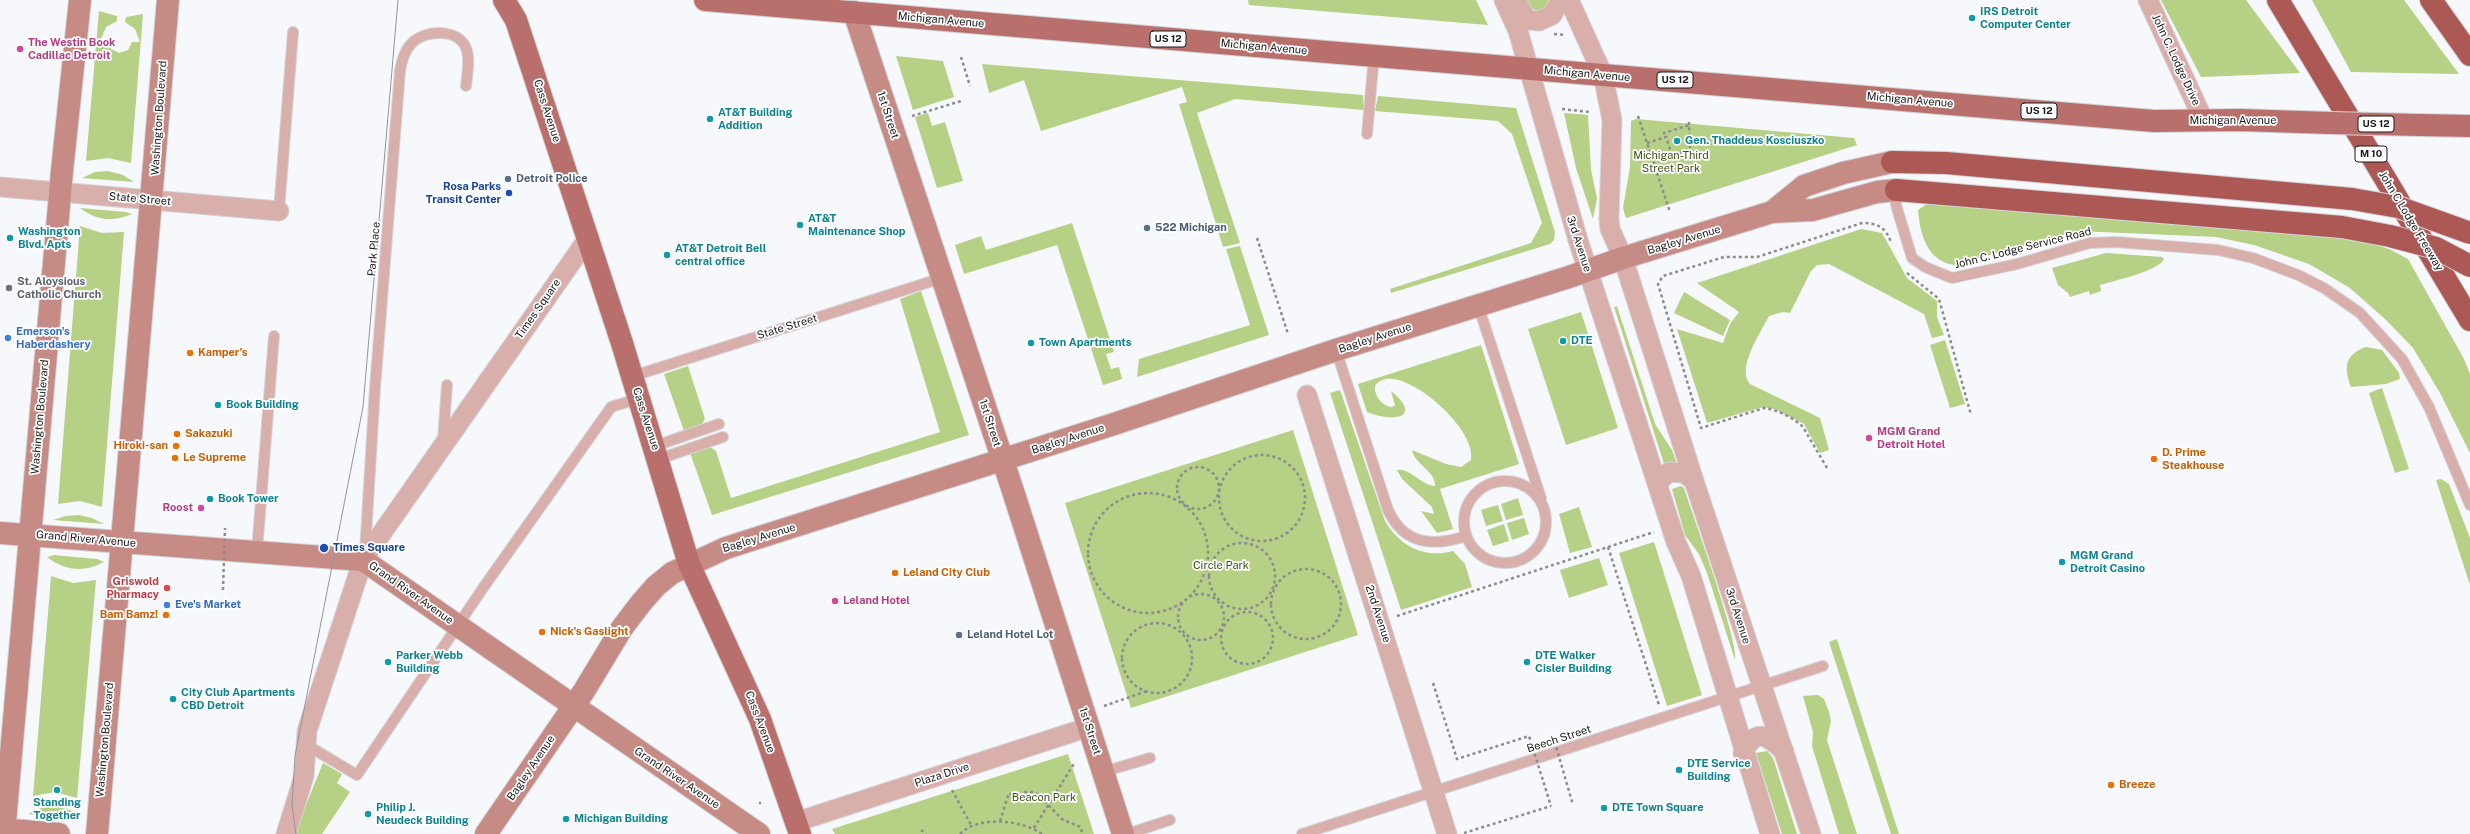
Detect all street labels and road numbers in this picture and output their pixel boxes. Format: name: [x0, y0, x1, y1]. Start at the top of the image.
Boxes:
street label: Michigan Avenue: [897, 10, 985, 30]
street label: John C. Lodge Drive: [2149, 12, 2203, 108]
road number: US 12: [1150, 31, 1186, 47]
street label: Michigan Avenue: [1220, 37, 1308, 57]
street label: Washington Boulevard: [148, 60, 170, 176]
street label: Michigan Avenue: [1543, 64, 1631, 84]
road number: US 12: [1657, 72, 1693, 88]
street label: Cass Avenue: [531, 78, 563, 144]
street label: 1st Street: [874, 90, 902, 140]
street label: Michigan Avenue: [1866, 90, 1954, 110]
road number: US 12: [2021, 103, 2057, 119]
street label: Michigan Avenue: [2190, 114, 2276, 128]
road number: US 12: [2358, 116, 2394, 132]
road number: M 10: [2355, 146, 2387, 162]
street label: John C Lodge Freeway: [2376, 169, 2446, 273]
street label: State Street: [108, 190, 172, 208]
street label: 3rd Avenue: [1564, 214, 1594, 274]
street label: Park Place: [365, 221, 383, 277]
street label: Bagley Avenue: [1646, 223, 1722, 257]
street label: John C. Lodge Service Road: [1953, 225, 2093, 271]
street label: Times Square: [512, 277, 564, 341]
street label: State Street: [755, 312, 819, 342]
street label: Bagley Avenue: [1337, 320, 1413, 356]
street label: Washington Boulevard: [28, 359, 52, 475]
street label: Cass Avenue: [630, 386, 662, 452]
street label: 1st Street: [976, 398, 1004, 448]
street label: Bagley Avenue: [1030, 421, 1106, 457]
street label: Bagley Avenue: [721, 521, 797, 555]
street label: Grand River Avenue: [35, 528, 137, 550]
street label: Grand River Avenue: [366, 559, 456, 627]
street label: 2nd Avenue: [1362, 583, 1394, 645]
street label: 3rd Avenue: [1723, 586, 1753, 646]
street label: Washington Boulevard: [93, 682, 117, 798]
street label: Cass Avenue: [742, 689, 778, 755]
street label: 1st Street: [1076, 706, 1104, 756]
street label: Beech Street: [1525, 722, 1593, 756]
street label: Bagley Avenue: [504, 733, 558, 803]
street label: Grand River Avenue: [632, 744, 722, 812]
street label: Plaza Drive: [913, 760, 971, 790]

